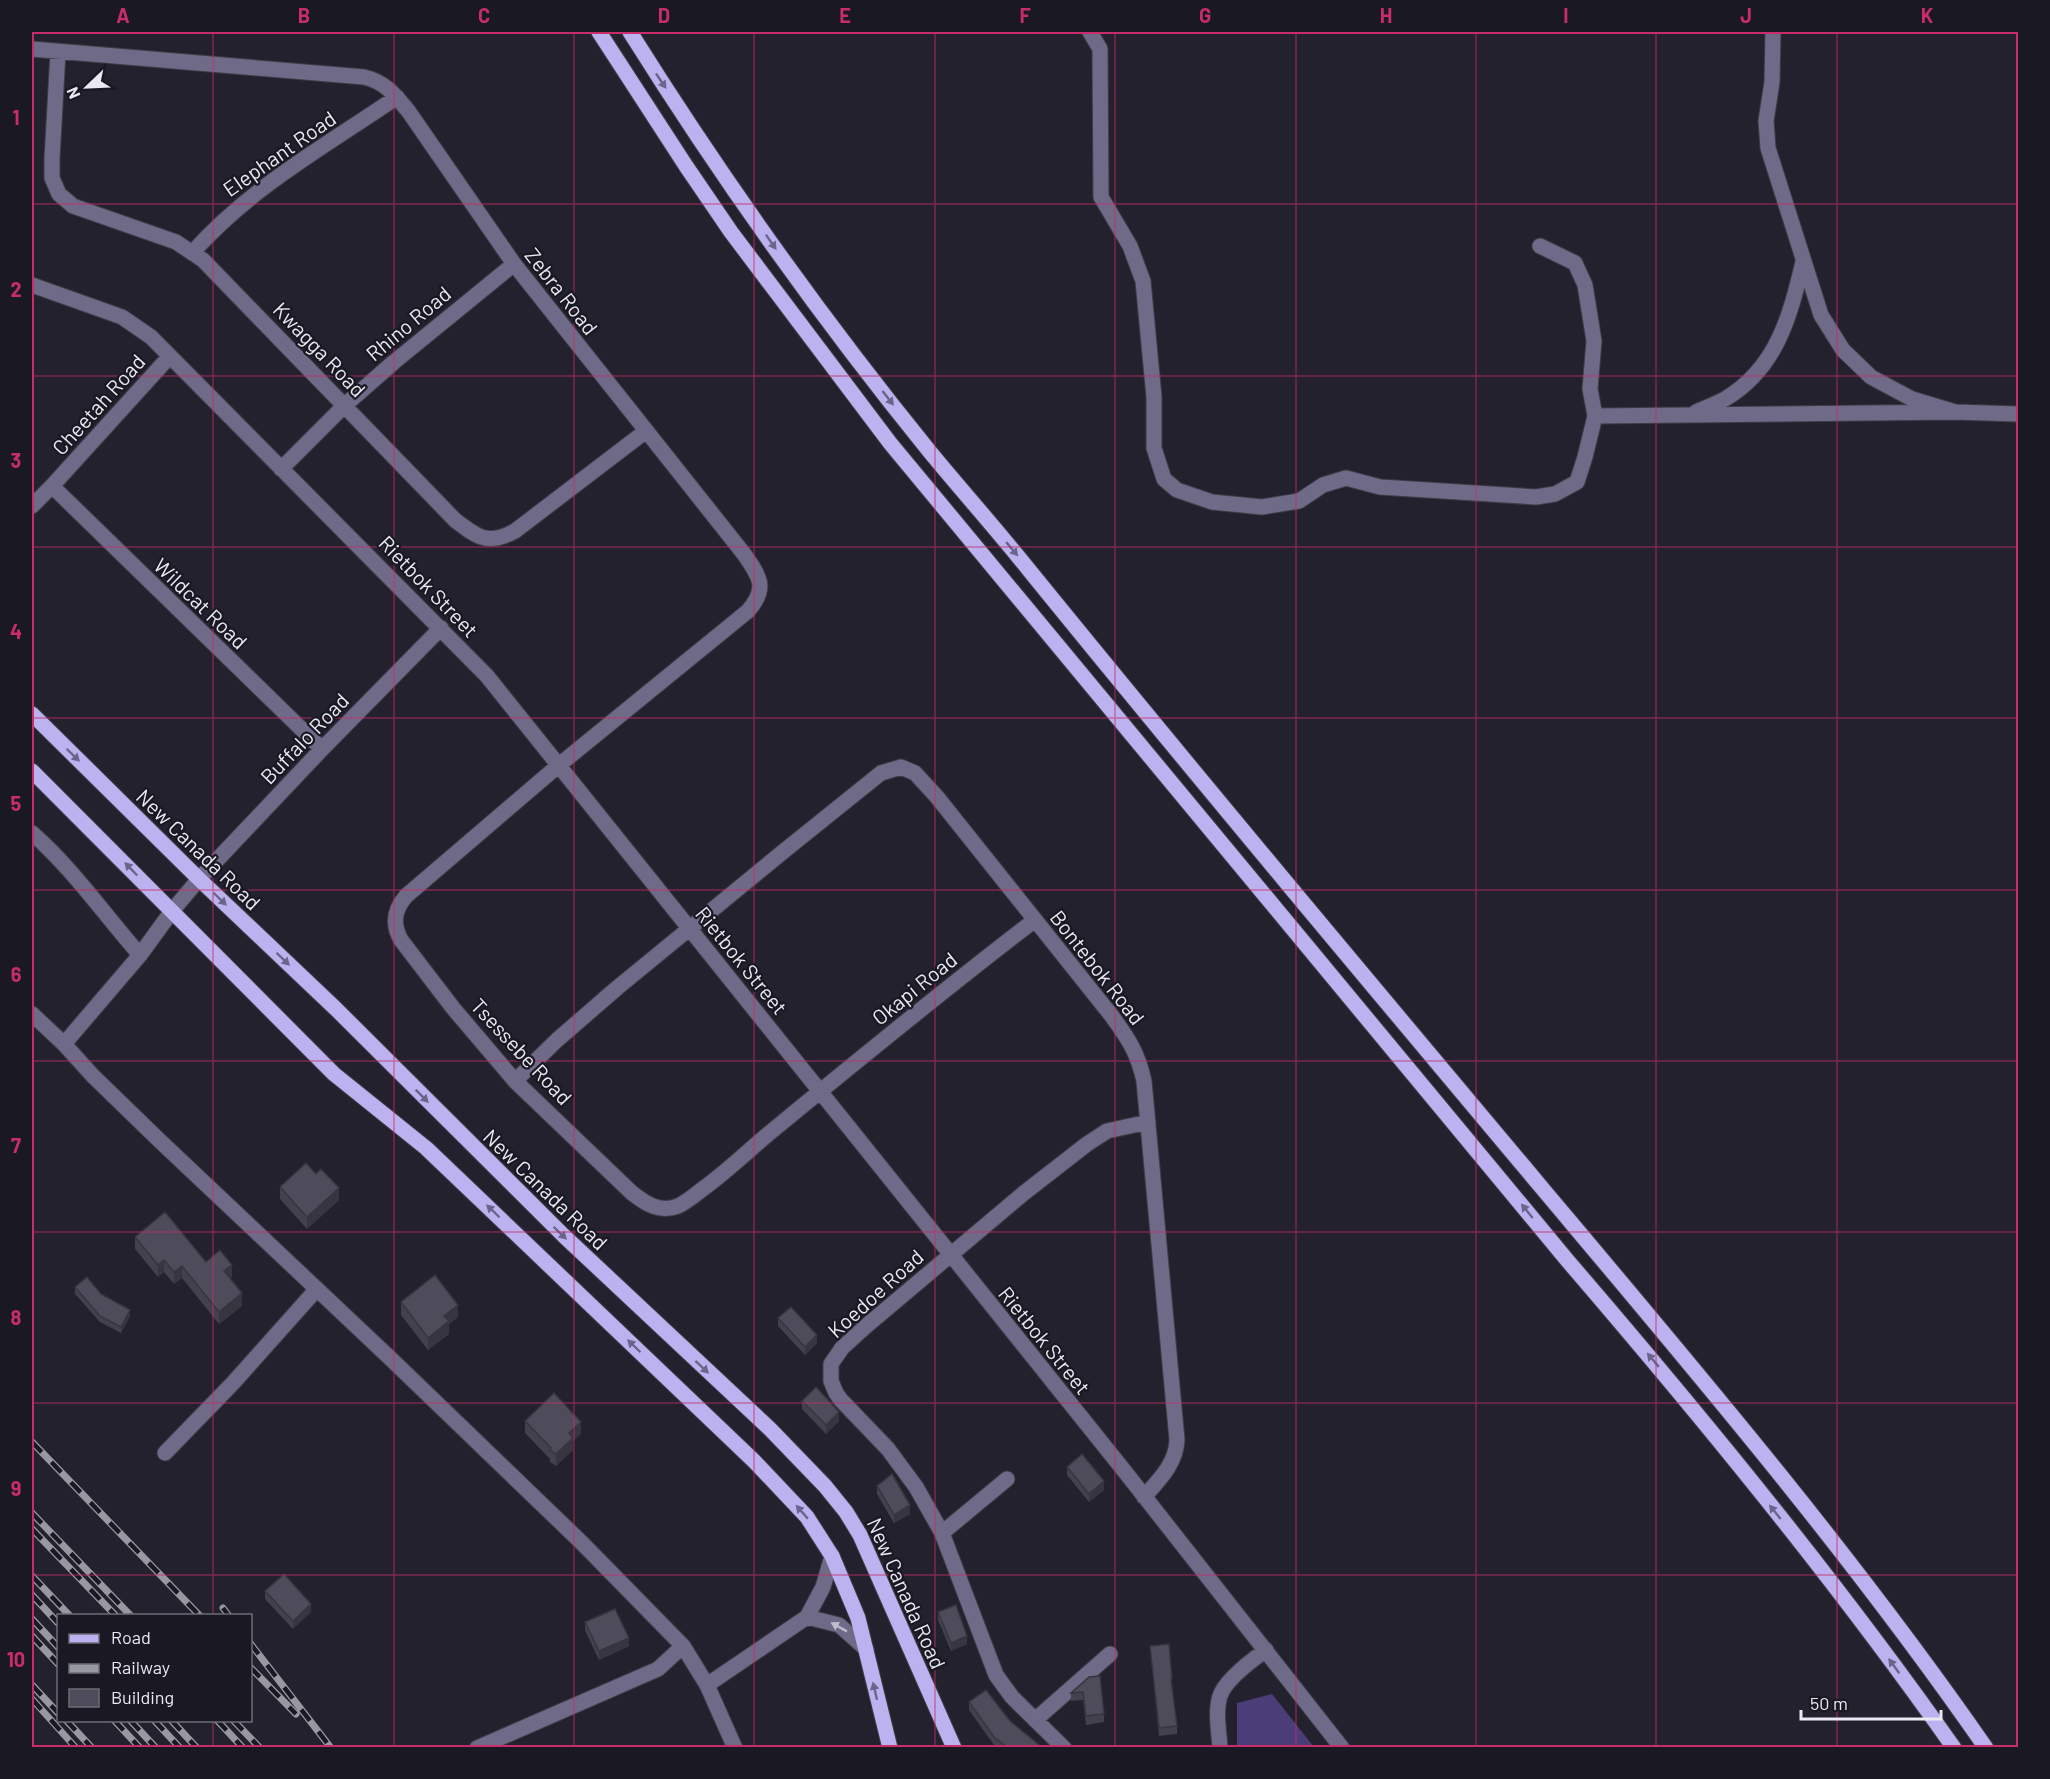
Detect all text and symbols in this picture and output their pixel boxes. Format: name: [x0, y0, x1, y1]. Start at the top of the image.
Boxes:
text: A: [116, 3, 130, 27]
text: B: [298, 3, 310, 27]
text: C: [478, 3, 490, 27]
text: D: [658, 3, 670, 27]
text: E: [839, 3, 851, 27]
text: F: [1019, 3, 1031, 27]
text: G: [1199, 3, 1211, 27]
text: H: [1380, 3, 1392, 27]
text: I: [1563, 3, 1569, 27]
text: J: [1740, 3, 1752, 27]
text: K: [1921, 3, 1934, 27]
north arrow: [57, 57, 117, 117]
one-way arrow: [655, 73, 666, 89]
text: N: [62, 84, 84, 102]
text: 1: [12, 105, 20, 129]
street label: Elephant Road: [218, 105, 340, 201]
one-way arrow: [765, 234, 777, 250]
street label: Zebra Road: [520, 243, 604, 339]
text: 2: [10, 277, 22, 301]
street label: Rhino Road: [361, 280, 455, 366]
street label: Kwagga Road: [269, 296, 371, 402]
street label: Cheetah Road: [46, 349, 150, 459]
one-way arrow: [882, 390, 895, 406]
text: 3: [11, 448, 21, 472]
street label: Rietbok Street: [374, 530, 484, 642]
one-way arrow: [1005, 541, 1018, 556]
street label: Wildcat Road: [149, 552, 253, 654]
text: 4: [10, 619, 22, 643]
street label: Buffalo Road: [255, 687, 353, 789]
one-way arrow: [66, 748, 81, 762]
street label: New Canada Road: [132, 784, 266, 914]
text: 5: [11, 791, 22, 815]
one-way arrow: [124, 862, 138, 877]
one-way arrow: [213, 892, 228, 906]
street label: Rietbok Street: [691, 901, 793, 1019]
street label: Bontebok Road: [1046, 905, 1150, 1029]
street label: Okapi Road: [867, 946, 961, 1030]
one-way arrow: [276, 952, 291, 966]
text: 6: [11, 962, 22, 986]
street label: Tsessebe Road: [466, 993, 578, 1109]
one-way arrow: [414, 1089, 428, 1103]
street label: New Canada Road: [479, 1124, 613, 1254]
text: 7: [11, 1133, 21, 1157]
one-way arrow: [1521, 1204, 1534, 1219]
one-way arrow: [486, 1205, 500, 1219]
one-way arrow: [553, 1226, 568, 1240]
street label: Koedoe Road: [822, 1244, 928, 1342]
street label: Rietbok Street: [994, 1281, 1096, 1399]
text: 8: [11, 1305, 22, 1329]
one-way arrow: [626, 1339, 641, 1353]
one-way arrow: [1646, 1352, 1659, 1368]
one-way arrow: [695, 1360, 710, 1374]
text: 9: [11, 1476, 21, 1500]
one-way arrow: [1769, 1504, 1782, 1520]
one-way arrow: [795, 1505, 809, 1520]
street label: New Canada Road: [862, 1514, 952, 1672]
legend: [57, 1614, 252, 1722]
one-way arrow: [830, 1622, 847, 1632]
text: Road: [111, 1626, 151, 1648]
text: 10: [7, 1647, 25, 1671]
text: Railway: [111, 1656, 170, 1678]
one-way arrow: [1889, 1659, 1901, 1674]
one-way arrow: [870, 1682, 880, 1700]
scale bar: [1801, 1683, 1940, 1721]
text: Building: [111, 1686, 174, 1708]
text: 50 m: [1810, 1692, 1848, 1714]

